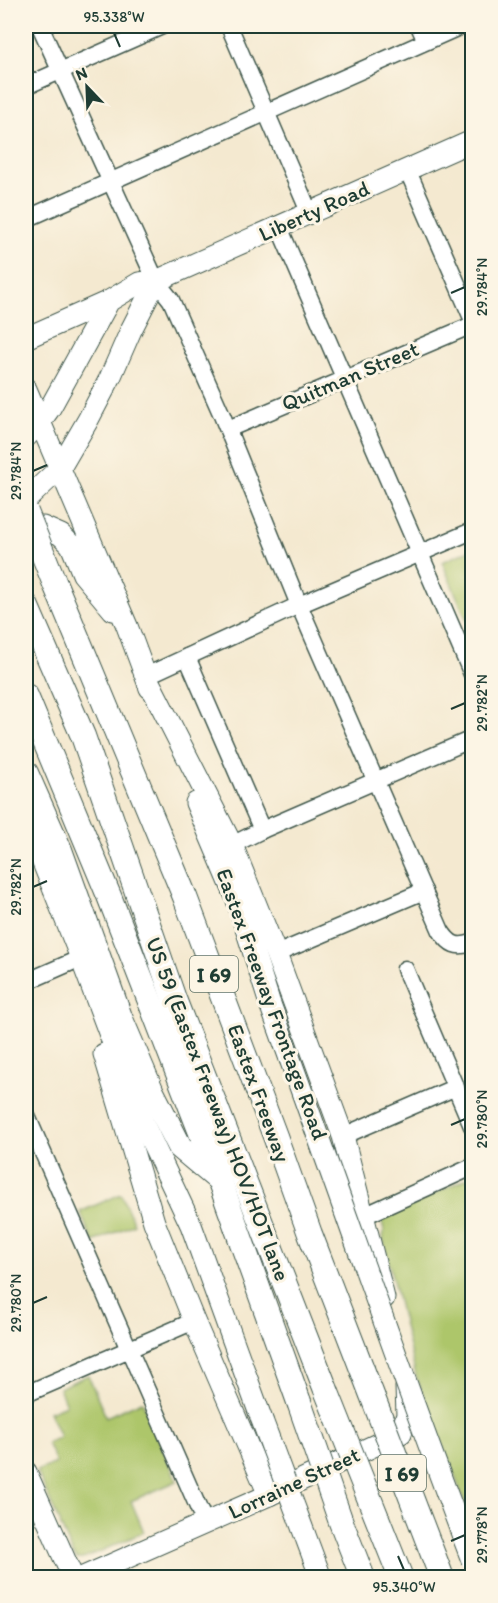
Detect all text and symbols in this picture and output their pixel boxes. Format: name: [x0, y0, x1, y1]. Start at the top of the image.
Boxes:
text: 95.338°W: [83, 8, 145, 26]
north arrow: [57, 57, 117, 117]
text: N: [73, 63, 90, 85]
street label: Liberty Road: [255, 175, 374, 247]
text: 29.784°N: [473, 258, 491, 316]
street label: Quitman Street: [277, 335, 423, 417]
text: 29.784°N: [7, 442, 25, 500]
text: 29.782°N: [473, 674, 491, 732]
text: 29.782°N: [7, 858, 25, 916]
street label: Eastex Freeway Frontage Road: [211, 865, 333, 1143]
street label: US 59 (Eastex Freeway) HOV/HOT lane: [140, 933, 296, 1285]
road number: I 69: [190, 956, 238, 992]
street label: Eastex Freeway: [222, 1020, 296, 1166]
text: 29.780°N: [473, 1090, 491, 1148]
text: 29.780°N: [7, 1274, 25, 1332]
street label: Lorraine Street: [224, 1441, 364, 1525]
road number: I 69: [378, 1455, 426, 1491]
text: 29.778°N: [473, 1506, 491, 1564]
text: 95.340°W: [372, 1578, 436, 1596]

